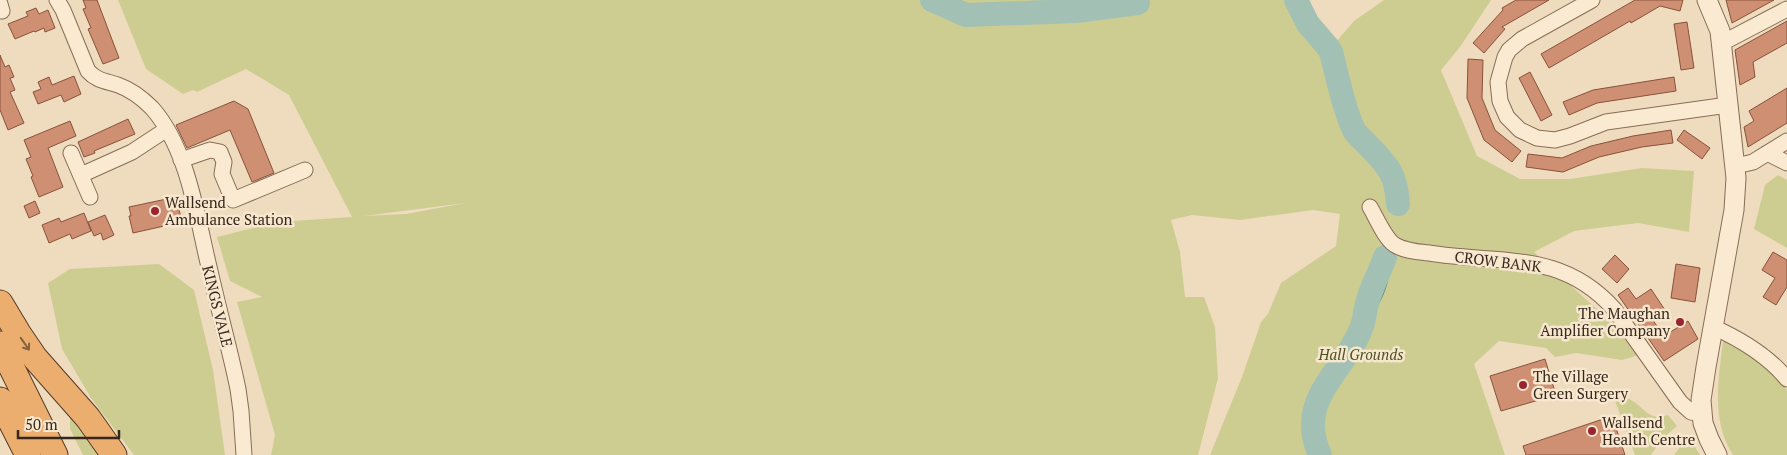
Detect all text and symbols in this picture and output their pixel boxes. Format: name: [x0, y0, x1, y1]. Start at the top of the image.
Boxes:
place label: Wallsend Ambulance Station: [165, 192, 292, 229]
marker: Wallsend Ambulance Station: [149, 205, 161, 217]
street label: CROW BANK: [1454, 246, 1543, 276]
street label: KINGS VALE: [198, 263, 238, 349]
place label: The Maughan Amplifier Company: [1540, 303, 1670, 340]
marker: The Maughan Amplifier Company: [1674, 316, 1686, 328]
one-way arrow: [20, 337, 30, 351]
park label: Hall Grounds: [1317, 344, 1404, 364]
place label: The Village Green Surgery: [1533, 366, 1629, 403]
marker: The Village Green Surgery: [1517, 379, 1529, 391]
scale bar: [18, 408, 119, 440]
place label: Wallsend Health Centre: [1602, 412, 1695, 449]
text: 50 m: [25, 414, 58, 434]
marker: Wallsend Health Centre: [1586, 425, 1598, 437]

